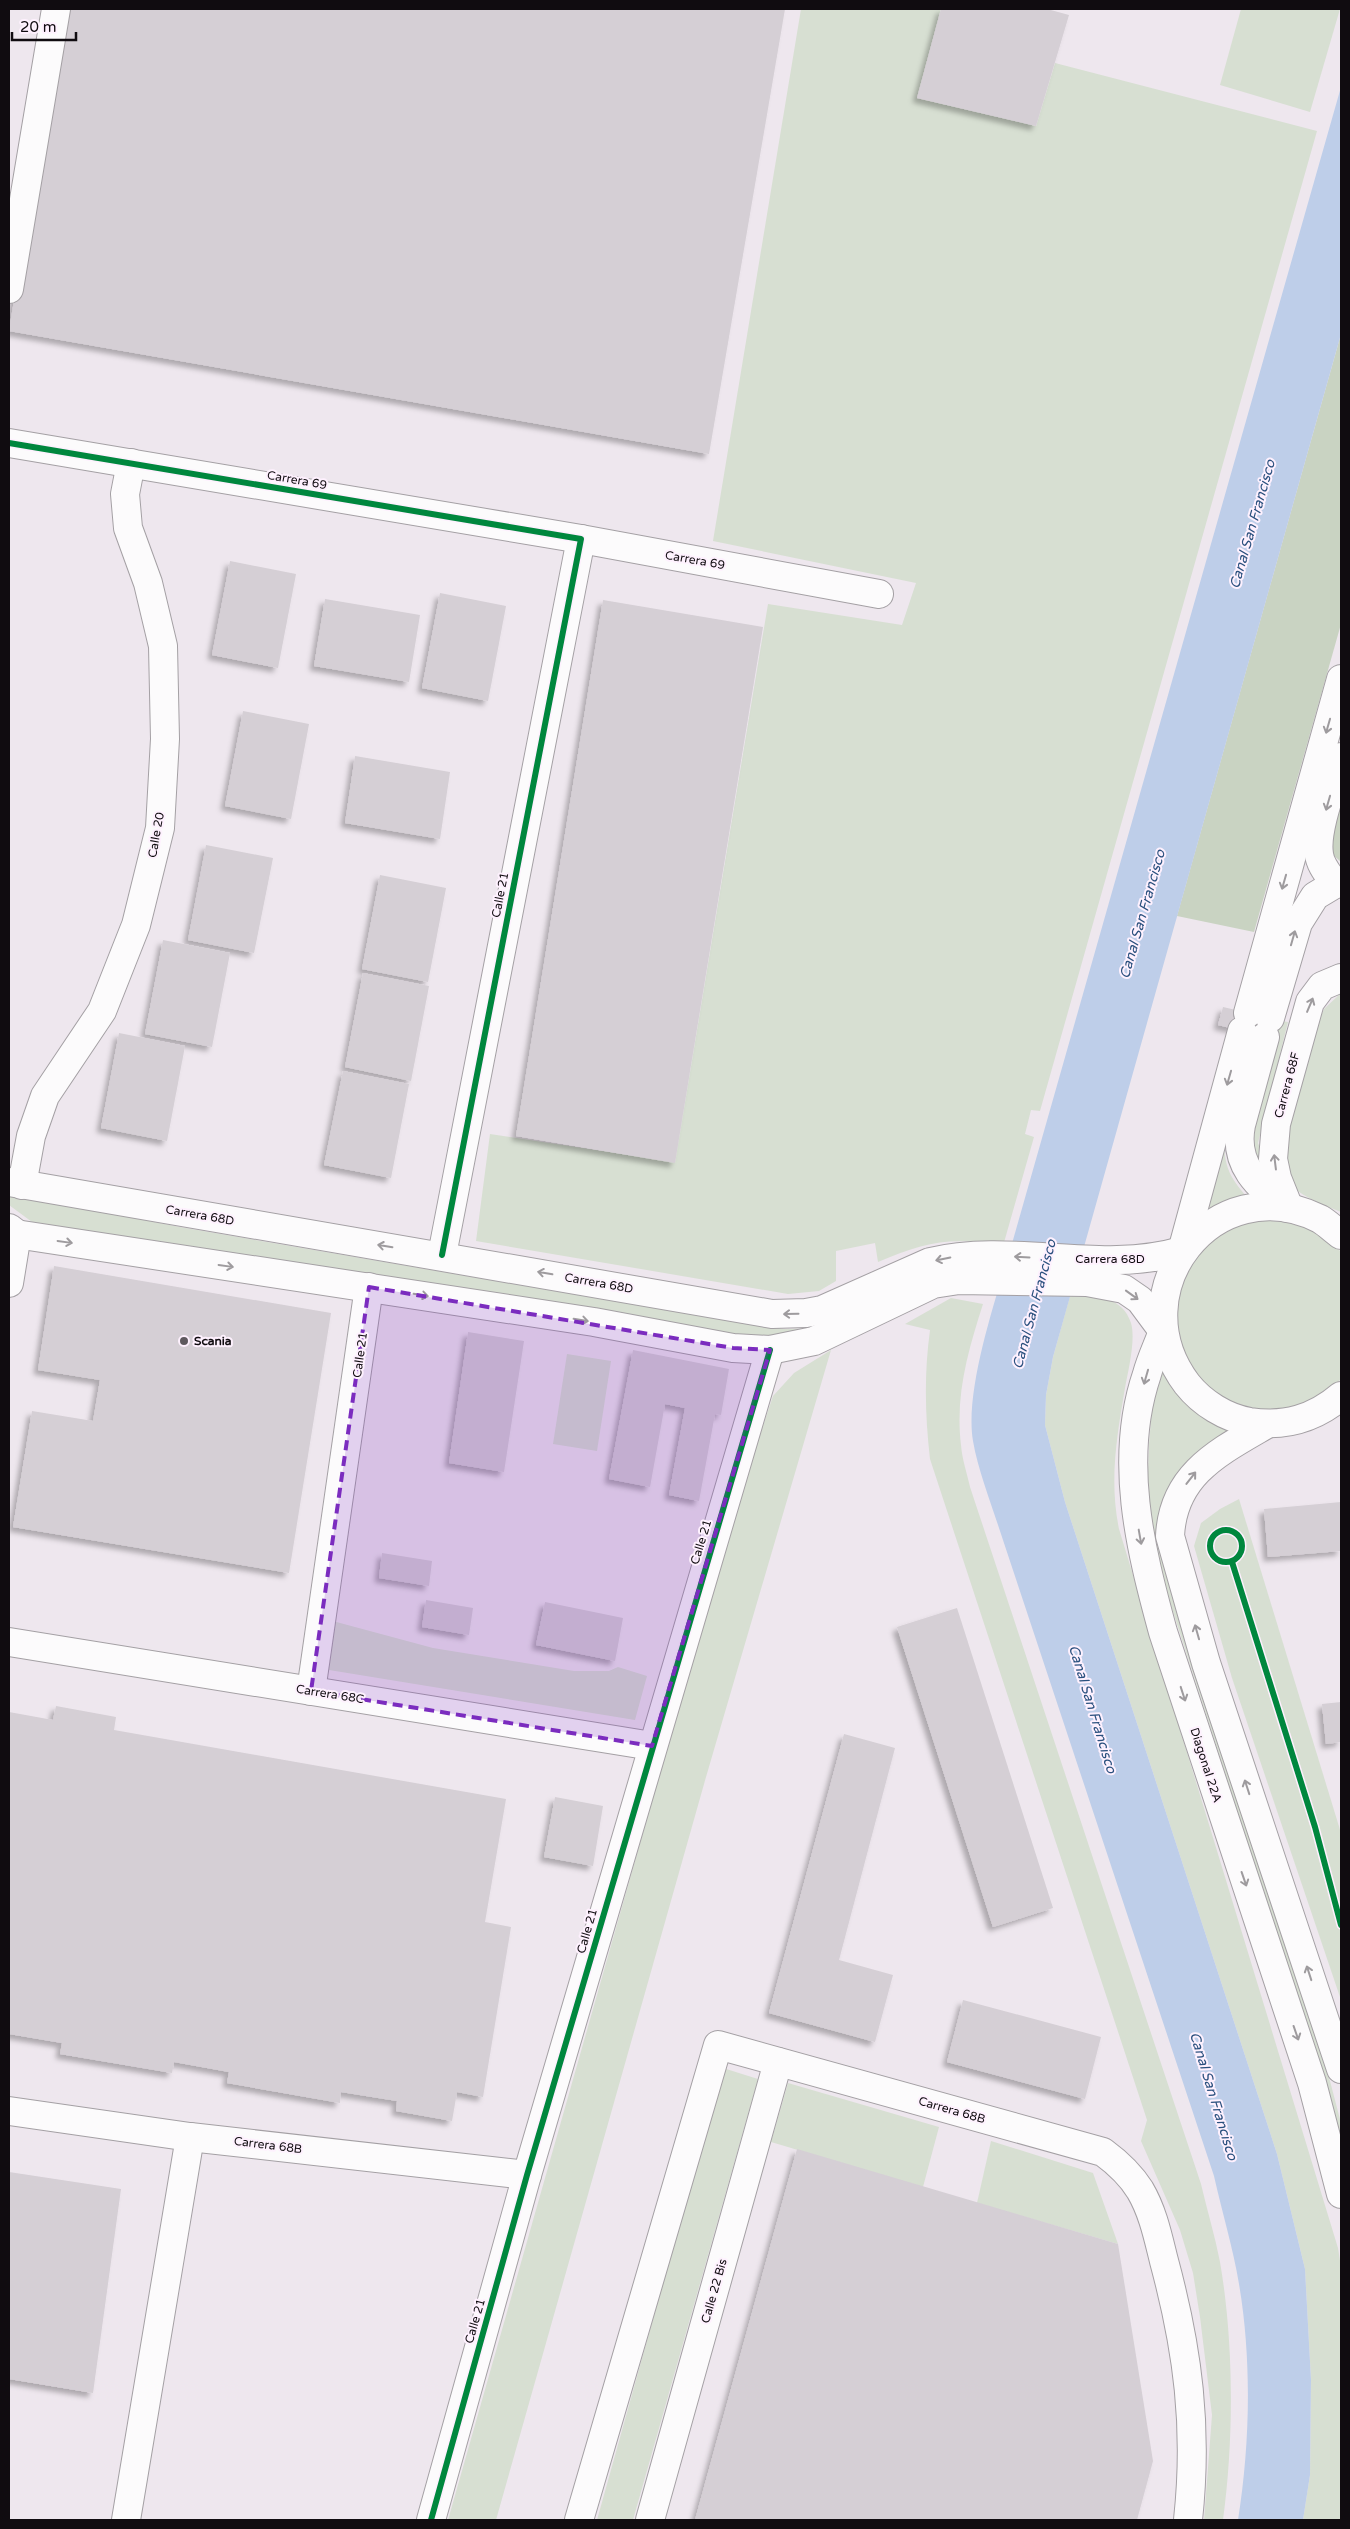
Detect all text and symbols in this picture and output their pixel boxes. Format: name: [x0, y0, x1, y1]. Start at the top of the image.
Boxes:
scale bar: [12, 10, 76, 42]
text: 20 m: [20, 18, 57, 36]
water label: Canal San Francisco: [1226, 456, 1279, 591]
street label: Carrera 69: [266, 468, 328, 492]
street label: Carrera 69: [664, 548, 726, 572]
one-way arrow: [1323, 717, 1332, 733]
one-way arrow: [1323, 795, 1332, 811]
street label: Calle 20: [145, 811, 167, 859]
water label: Canal San Francisco: [1116, 846, 1169, 981]
street label: Calle 21: [489, 871, 511, 919]
one-way arrow: [1279, 874, 1289, 890]
one-way arrow: [1289, 930, 1299, 946]
one-way arrow: [1306, 998, 1316, 1013]
street label: Carrera 68F: [1271, 1050, 1303, 1120]
one-way arrow: [1224, 1070, 1234, 1086]
one-way arrow: [1270, 1155, 1280, 1171]
street label: Carrera 68D: [165, 1202, 235, 1228]
water label: Canal San Francisco: [1009, 1236, 1060, 1371]
one-way arrow: [57, 1237, 73, 1247]
one-way arrow: [377, 1241, 393, 1251]
street label: Carrera 68D: [1075, 1252, 1145, 1266]
one-way arrow: [1015, 1253, 1031, 1262]
one-way arrow: [935, 1255, 951, 1264]
one-way arrow: [217, 1261, 233, 1271]
one-way arrow: [537, 1268, 553, 1278]
street label: Carrera 68D: [564, 1270, 634, 1296]
one-way arrow: [413, 1290, 429, 1300]
one-way arrow: [1125, 1290, 1139, 1300]
one-way arrow: [784, 1309, 800, 1318]
one-way arrow: [573, 1315, 589, 1325]
street label: Calle 21: [350, 1331, 370, 1379]
place label: Scania: [194, 1334, 232, 1348]
marker: Scania: [178, 1335, 190, 1347]
one-way arrow: [1141, 1368, 1151, 1384]
one-way arrow: [1185, 1472, 1196, 1485]
street label: Calle 21: [688, 1518, 714, 1566]
one-way arrow: [1135, 1529, 1145, 1545]
one-way arrow: [1191, 1625, 1201, 1641]
water label: Canal San Francisco: [1065, 1643, 1121, 1777]
street label: Carrera 68C: [295, 1682, 365, 1706]
one-way arrow: [1179, 1685, 1188, 1701]
street label: Diagonal 22A: [1187, 1726, 1225, 1804]
one-way arrow: [1242, 1779, 1251, 1795]
one-way arrow: [1240, 1871, 1249, 1886]
street label: Calle 21: [574, 1907, 600, 1955]
one-way arrow: [1304, 1966, 1313, 1982]
one-way arrow: [1291, 2025, 1301, 2041]
water label: Canal San Francisco: [1186, 2030, 1242, 2164]
street label: Carrera 68B: [917, 2094, 987, 2126]
street label: Carrera 68B: [233, 2134, 303, 2156]
street label: Calle 22 Bis: [698, 2257, 730, 2325]
street label: Calle 21: [462, 2297, 488, 2345]

